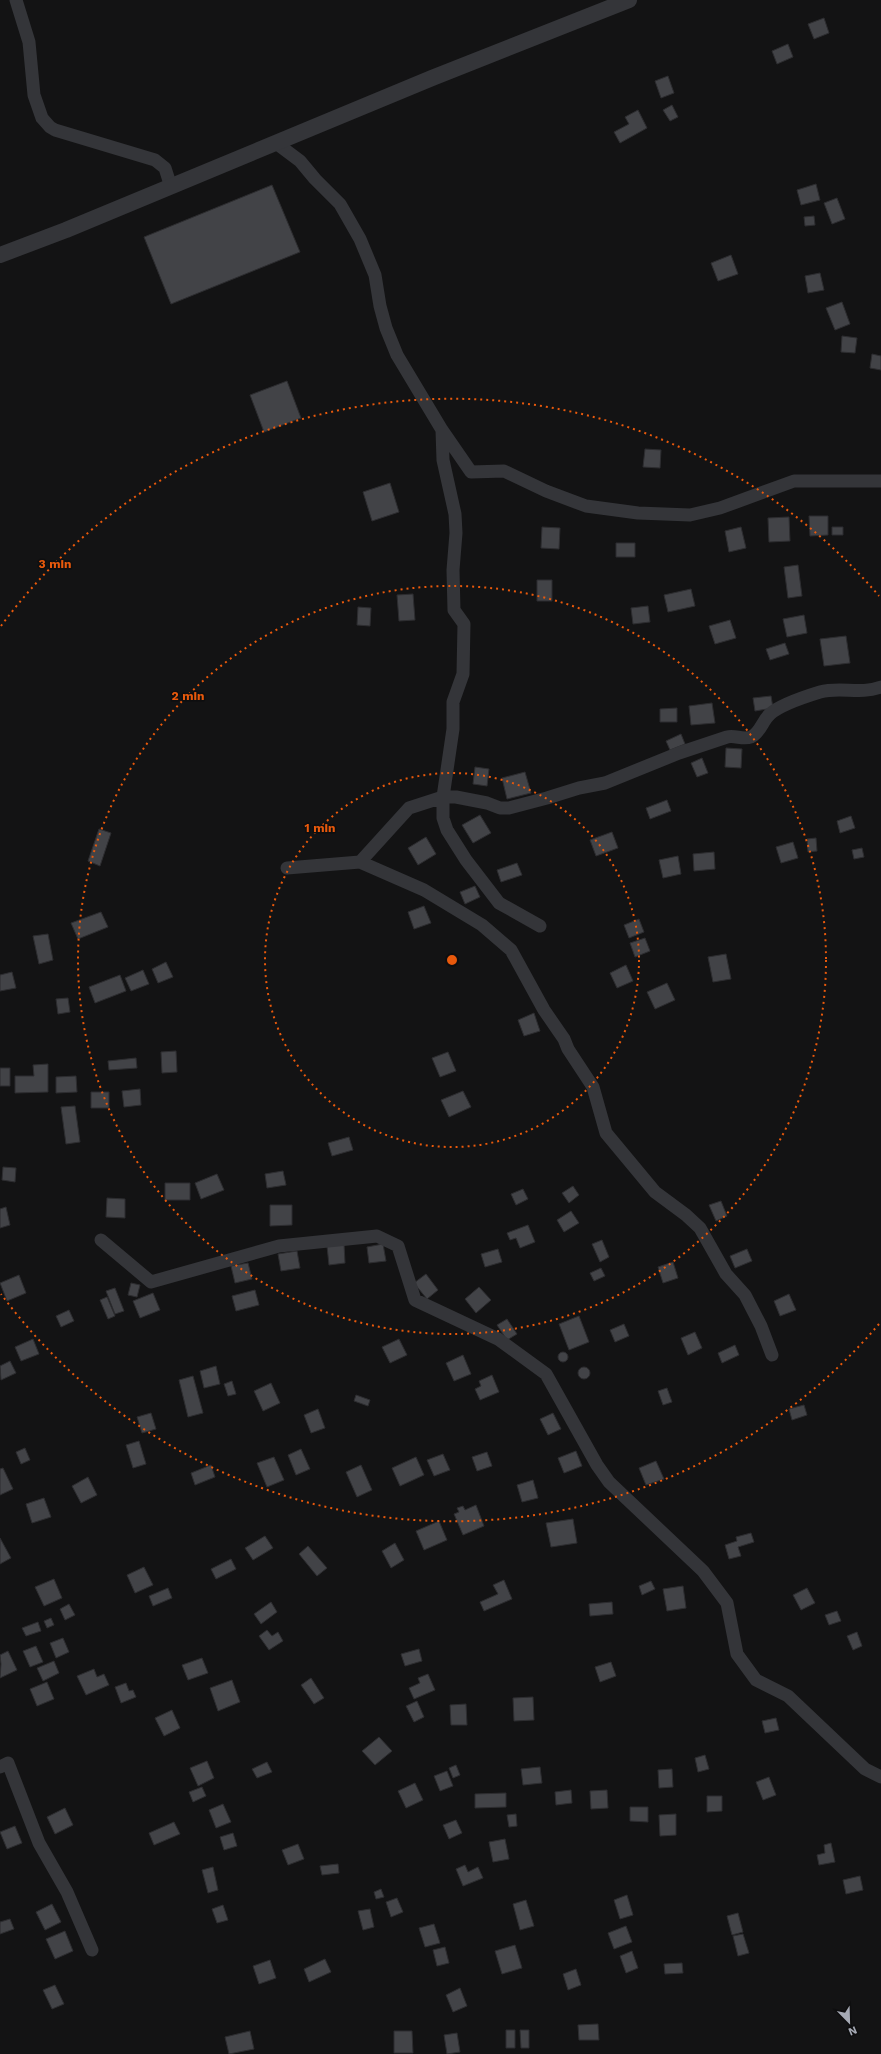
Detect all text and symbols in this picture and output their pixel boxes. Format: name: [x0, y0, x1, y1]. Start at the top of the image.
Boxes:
text: 3 min: [39, 557, 71, 571]
text: 2 min: [172, 689, 204, 703]
text: 1 min: [305, 821, 335, 835]
centre of rings: [445, 953, 459, 967]
north arrow: [829, 2002, 869, 2042]
text: N: [846, 2023, 859, 2038]

